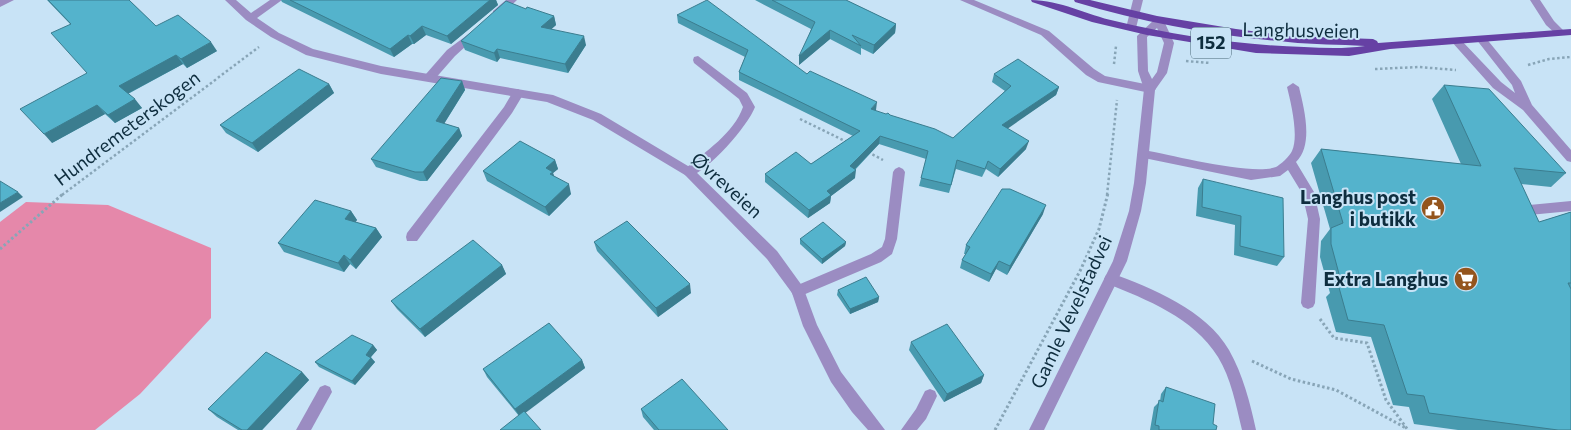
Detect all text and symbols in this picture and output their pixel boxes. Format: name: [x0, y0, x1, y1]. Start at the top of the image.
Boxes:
street label: Langhusveien: [1242, 17, 1360, 42]
road number: 152: [1191, 28, 1231, 58]
street label: Hundremeterskogen: [49, 65, 204, 190]
street label: Øvreveien: [687, 147, 768, 222]
place label: Langhus post i butikk: [1300, 185, 1416, 230]
public building icon: Langhus post i butikk: [1420, 195, 1446, 221]
street label: Gamle Vevelstadvei: [1025, 232, 1116, 392]
supermarket icon: Extra Langhus: [1453, 266, 1479, 292]
place label: Extra Langhus: [1323, 267, 1448, 290]

